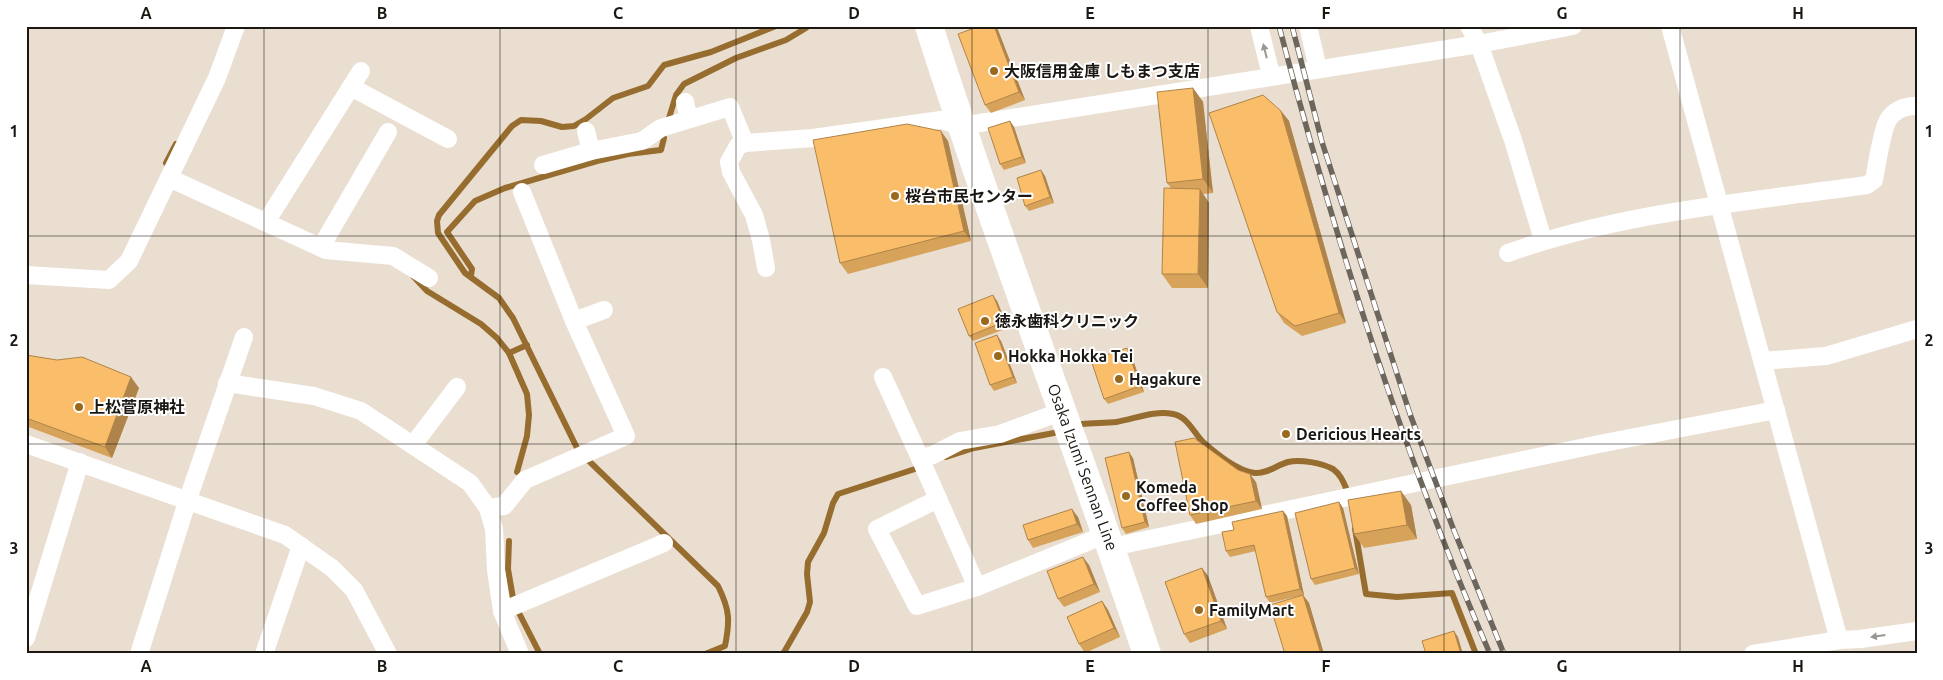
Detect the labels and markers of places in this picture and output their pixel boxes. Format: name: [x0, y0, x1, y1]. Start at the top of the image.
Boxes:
place label: 大阪信用金庫 しもまつ支店: [1004, 62, 1200, 80]
marker: 大阪信用金庫 しもまつ支店: [988, 65, 1000, 77]
place label: 桜台市民センター: [905, 187, 1033, 205]
marker: 桜台市民センター: [889, 190, 901, 202]
place label: 徳永歯科クリニック: [995, 312, 1139, 330]
marker: 徳永歯科クリニック: [979, 315, 991, 327]
place label: Hokka Hokka Tei: [1008, 347, 1133, 365]
marker: Hokka Hokka Tei: [992, 350, 1004, 362]
place label: Hagakure: [1129, 370, 1201, 388]
marker: Hagakure: [1113, 373, 1125, 385]
place label: 上松菅原神社: [89, 398, 185, 416]
marker: 上松菅原神社: [73, 401, 85, 413]
place label: Dericious Hearts: [1296, 425, 1421, 443]
marker: Dericious Hearts: [1280, 428, 1292, 440]
place label: Komeda Coffee Shop: [1136, 478, 1229, 514]
marker: Komeda Coffee Shop: [1120, 490, 1132, 502]
place label: FamilyMart: [1209, 601, 1294, 619]
marker: FamilyMart: [1193, 604, 1205, 616]

